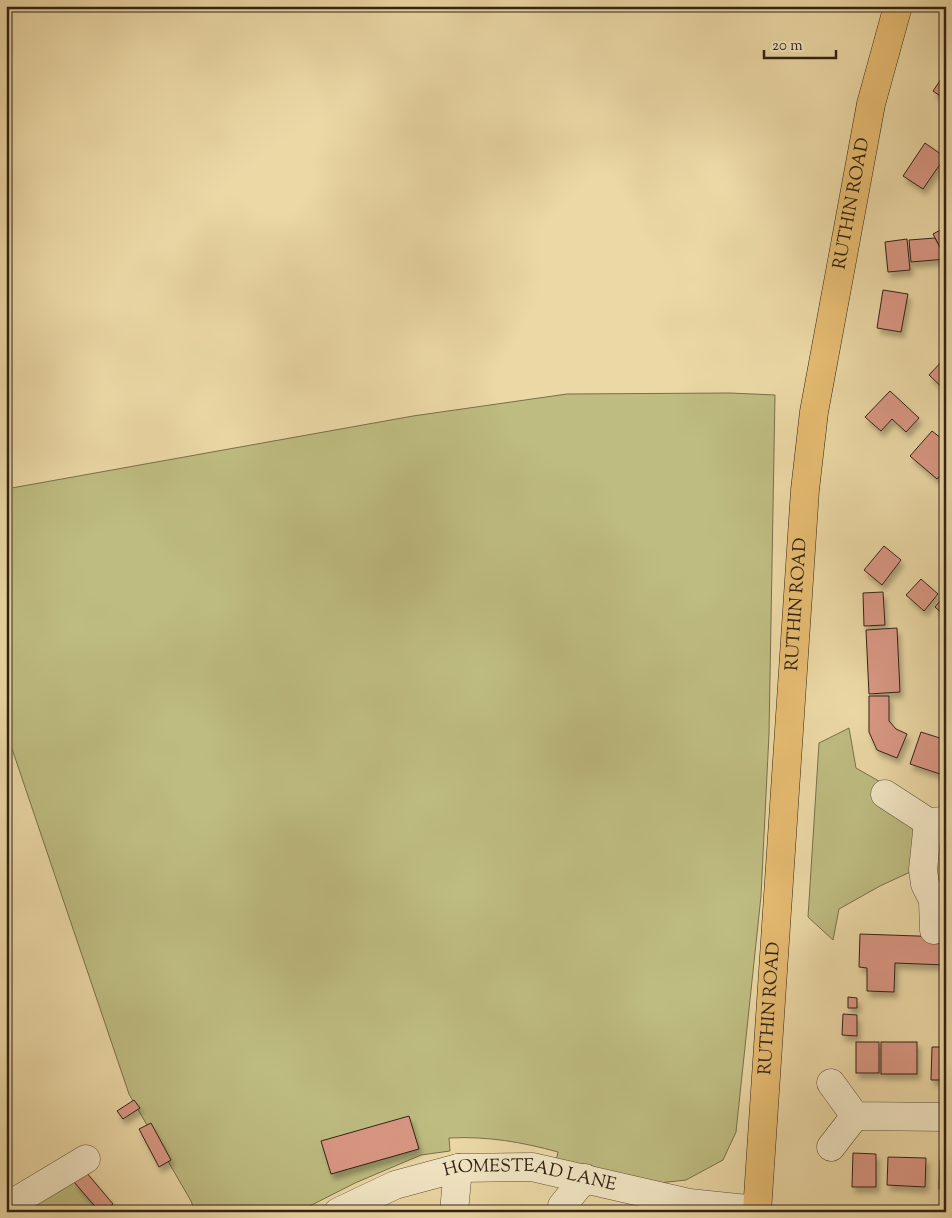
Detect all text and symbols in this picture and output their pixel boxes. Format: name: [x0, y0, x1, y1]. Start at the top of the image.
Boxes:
scale bar: [764, 28, 837, 60]
text: 20 m: [772, 36, 803, 57]
street label: RUTHIN ROAD: [828, 136, 877, 272]
street label: RUTHIN ROAD: [780, 537, 815, 672]
street label: RUTHIN ROAD: [753, 941, 788, 1076]
street label: HOMESTEAD LANE: [441, 1154, 619, 1199]

